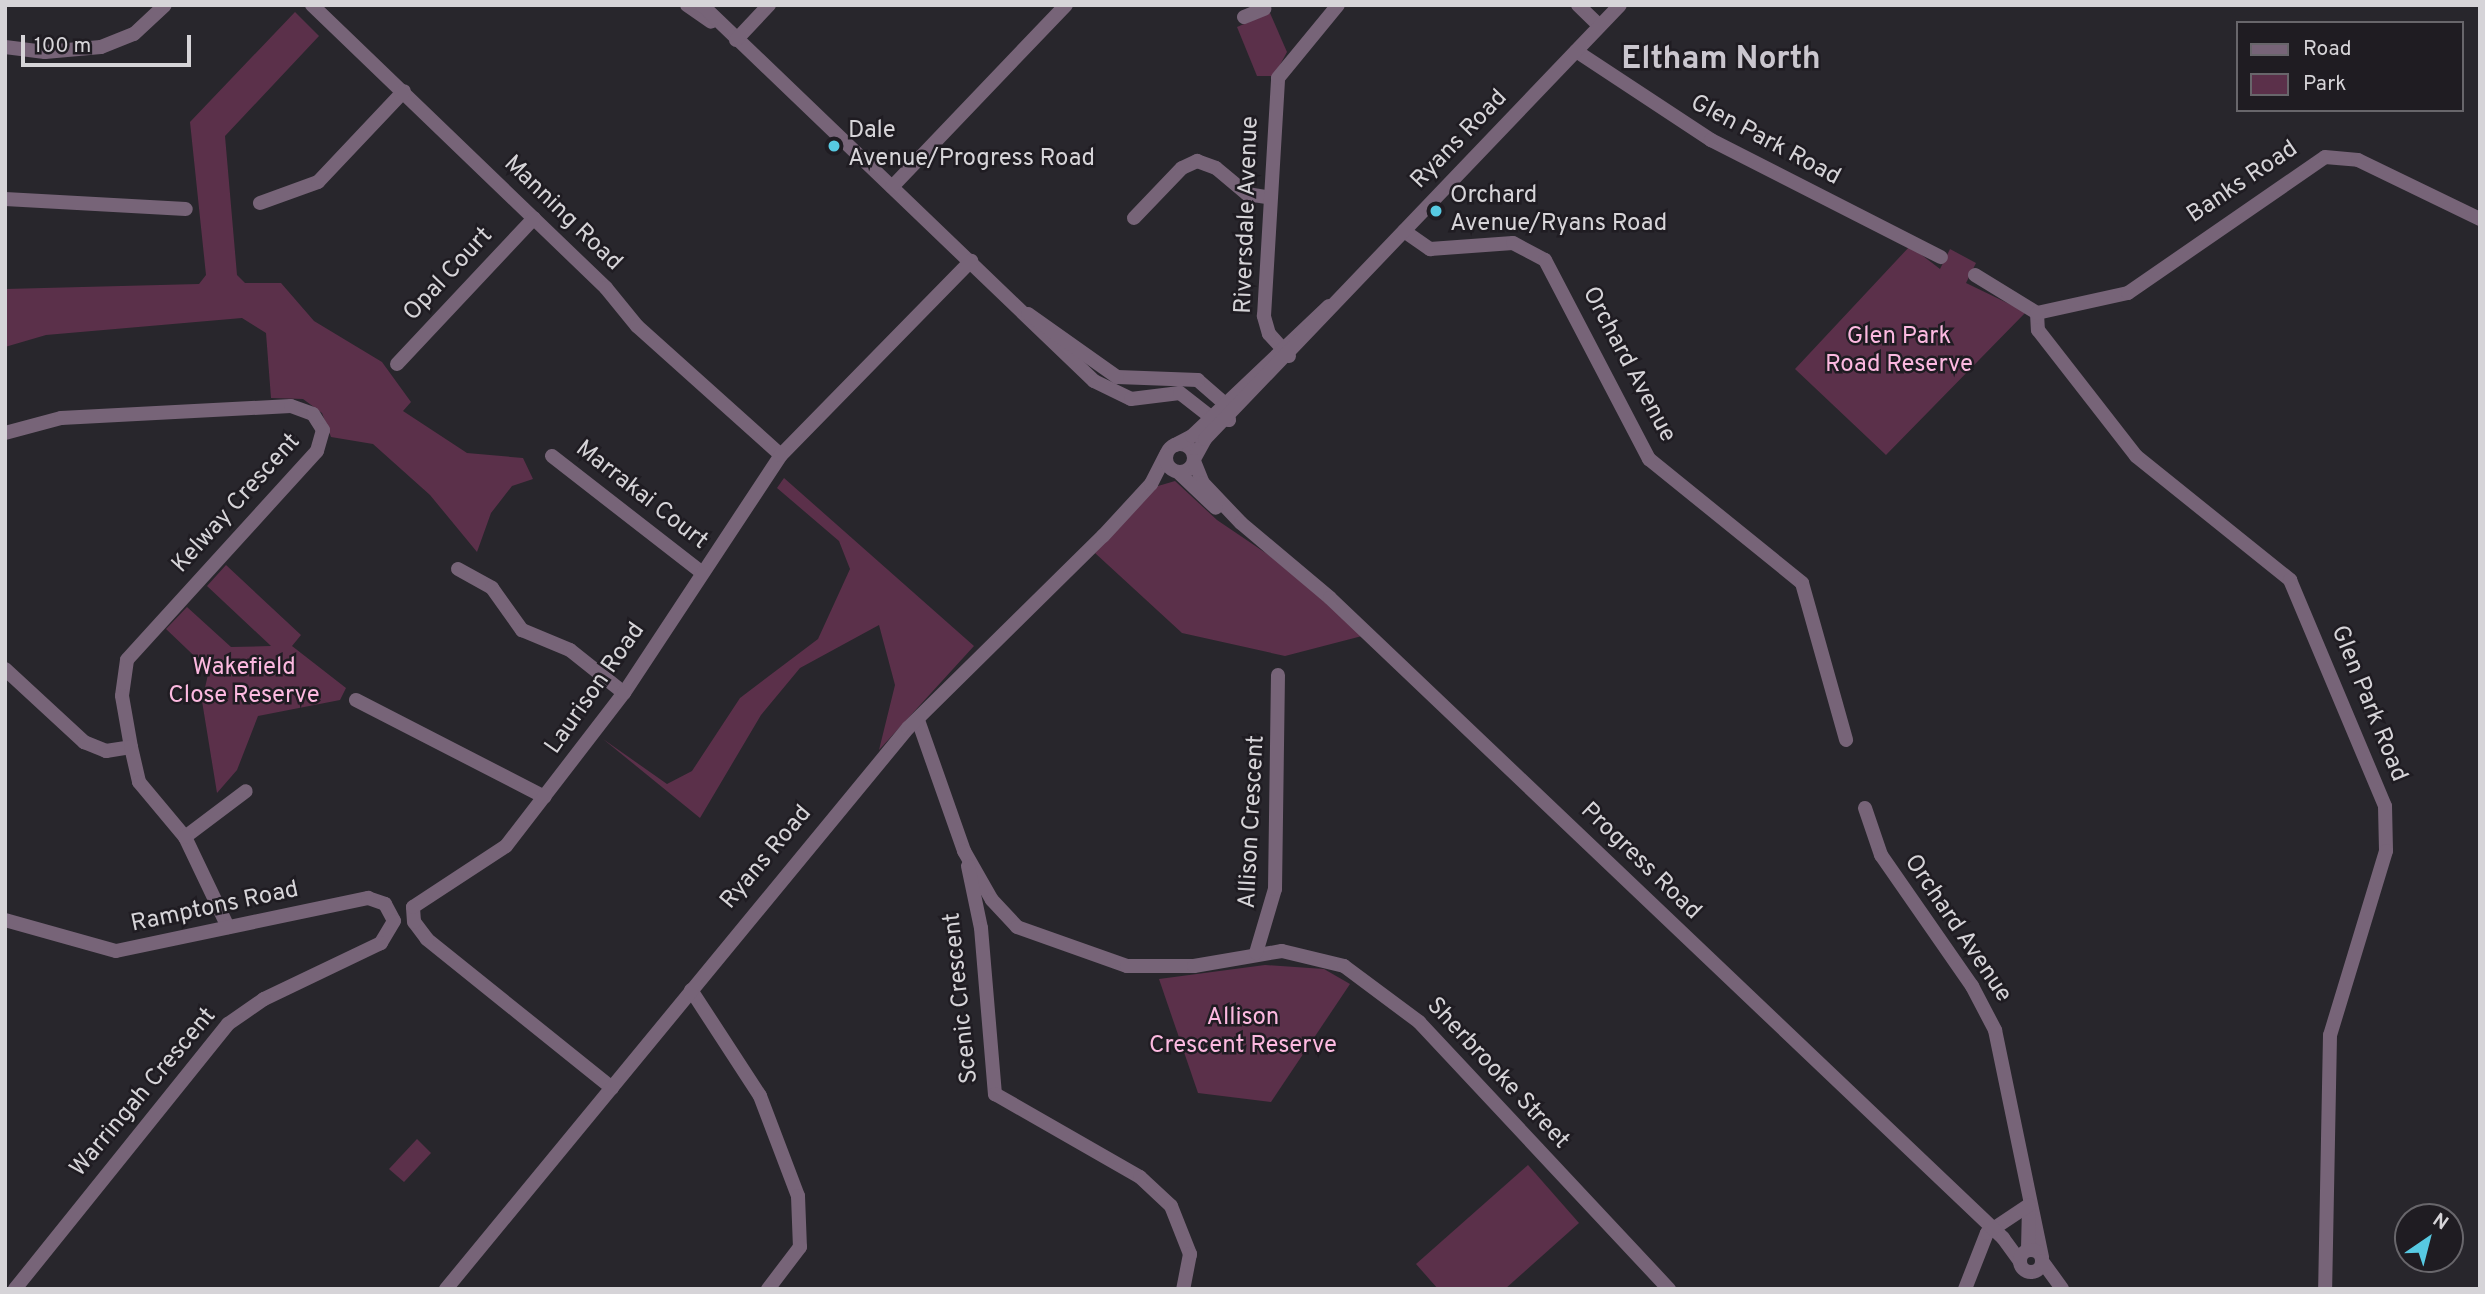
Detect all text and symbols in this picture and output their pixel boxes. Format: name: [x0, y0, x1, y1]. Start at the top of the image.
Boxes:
scale bar: [24, 21, 194, 65]
legend: [2236, 21, 2464, 112]
text: 100 m: [34, 33, 91, 60]
text: Road: [2303, 36, 2352, 63]
district label: Eltham North: [1621, 41, 1821, 79]
text: Park: [2303, 71, 2346, 98]
street label: Ryans Road: [1406, 84, 1514, 196]
street label: Glen Park Road: [1685, 89, 1845, 193]
street label: Riversdale Avenue: [1230, 115, 1266, 315]
place label: Dale Avenue/Progress Road: [848, 118, 1095, 174]
street label: Banks Road: [2182, 136, 2304, 230]
marker: Dale Avenue/Progress Road: [826, 138, 842, 154]
street label: Manning Road: [497, 150, 627, 278]
place label: Orchard Avenue/Ryans Road: [1450, 183, 1667, 239]
marker: Orchard Avenue/Ryans Road: [1428, 203, 1444, 219]
street label: Opal Court: [398, 222, 500, 328]
street label: Orchard Avenue: [1575, 282, 1681, 448]
park label: Glen Park Road Reserve: [1825, 324, 1973, 380]
street label: Kelway Crescent: [167, 428, 307, 580]
street label: Marrakai Court: [569, 435, 713, 557]
street label: Laurison Road: [540, 618, 652, 760]
street label: Glen Park Road: [2324, 622, 2412, 786]
park label: Wakefield Close Reserve: [168, 655, 320, 711]
street label: Allison Crescent: [1234, 734, 1272, 910]
street label: Progress Road: [1574, 797, 1706, 927]
street label: Ryans Road: [715, 800, 819, 916]
street label: Orchard Avenue: [1897, 849, 2017, 1009]
street label: Ramptons Road: [129, 876, 301, 940]
street label: Scenic Crescent: [939, 911, 985, 1085]
street label: Sherbrooke Street: [1419, 992, 1575, 1156]
street label: Warringah Crescent: [65, 1003, 223, 1183]
park label: Allison Crescent Reserve: [1149, 1005, 1337, 1061]
north arrow: [2394, 1203, 2464, 1273]
text: N: [2427, 1209, 2452, 1236]

